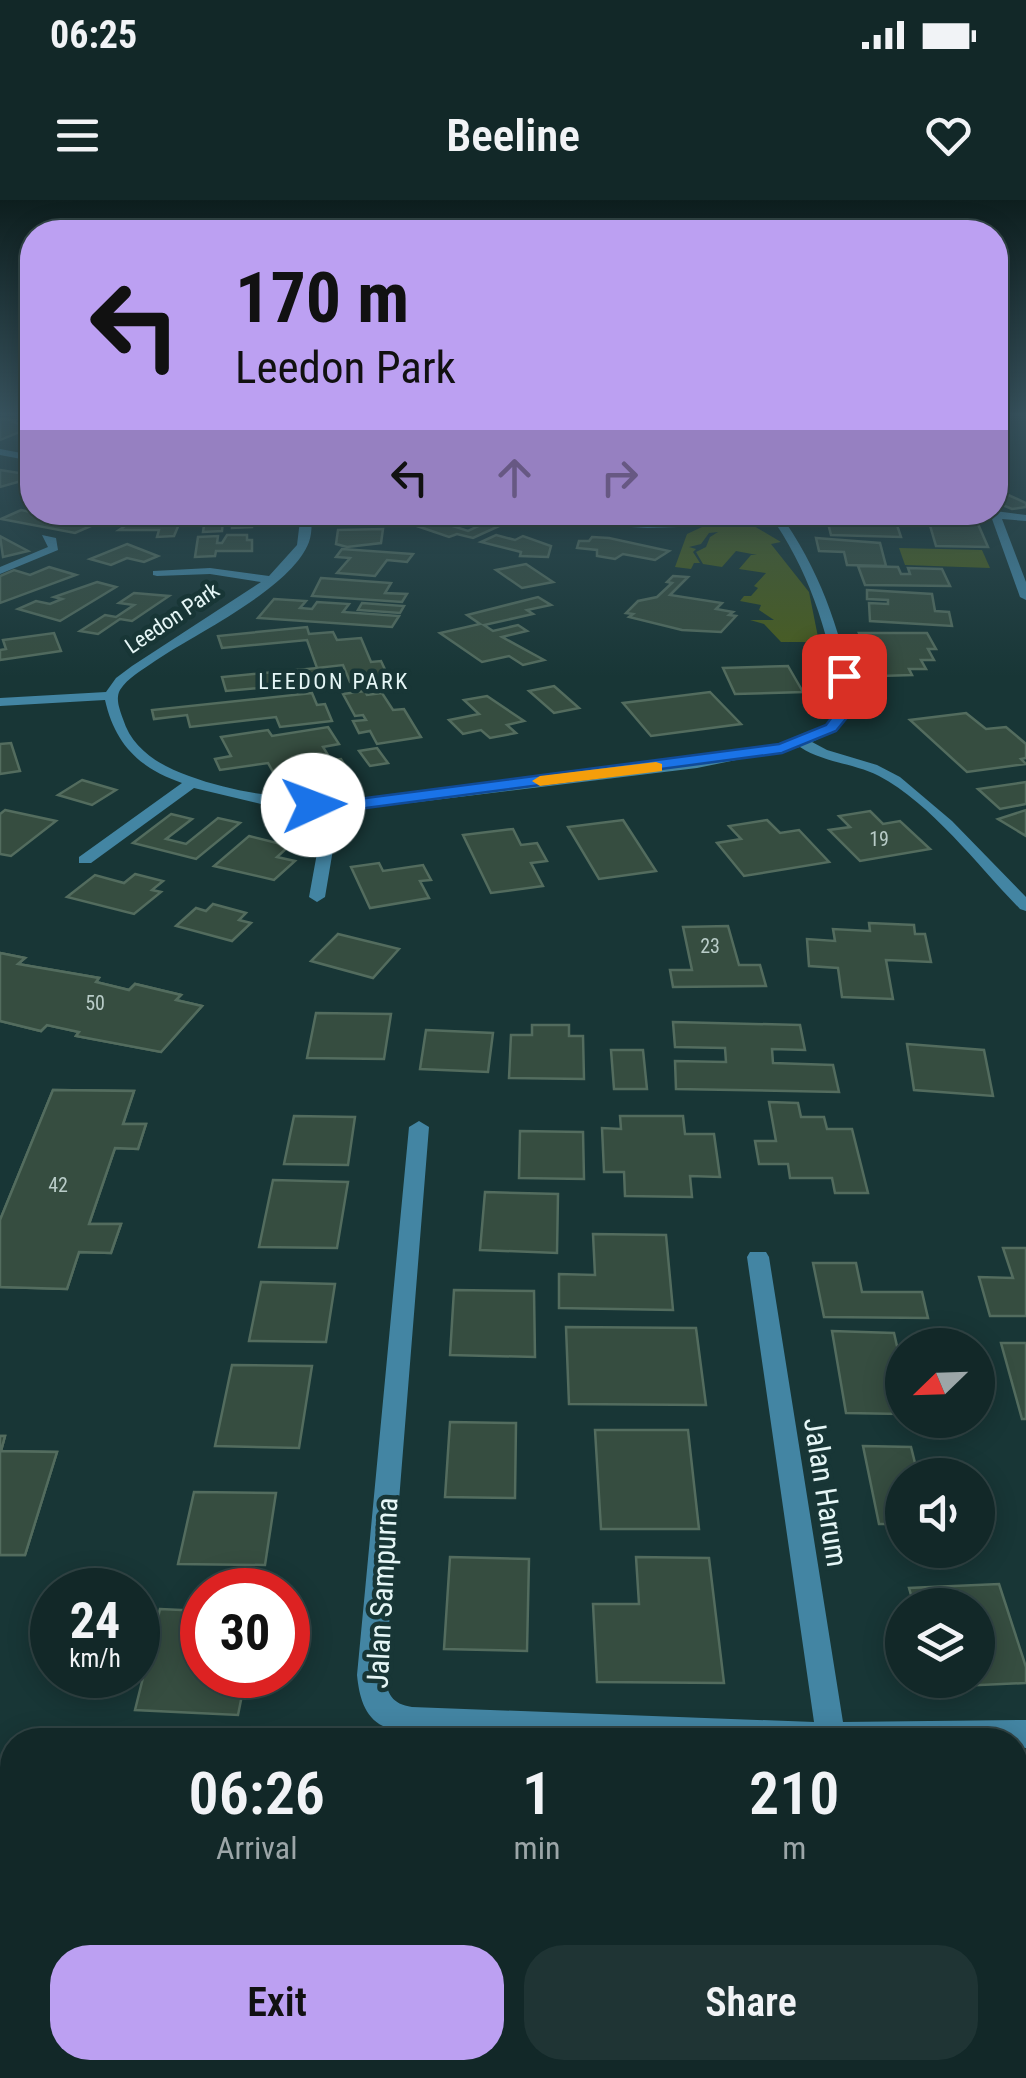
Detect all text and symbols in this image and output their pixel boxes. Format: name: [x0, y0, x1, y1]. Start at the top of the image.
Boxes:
text: 06:25: [50, 13, 137, 57]
icon: menu: [50, 108, 105, 163]
icon: heart: [921, 108, 976, 163]
text: Beeline: [446, 109, 580, 162]
text: 170 m: [235, 257, 409, 339]
icon: left: [70, 260, 200, 390]
text: Leedon Park: [235, 341, 456, 394]
icon: left: [382, 450, 437, 505]
icon: ahead: [487, 450, 542, 505]
icon: right: [592, 450, 647, 505]
street label: Leedon Park: [120, 577, 224, 659]
pin: [802, 634, 887, 719]
icon: arrive: [817, 649, 872, 704]
district label: LEEDON PARK: [258, 669, 410, 694]
position arrow: [261, 753, 365, 857]
house number: 19: [869, 827, 889, 851]
house number: 23: [700, 934, 720, 958]
house number: 50: [85, 991, 105, 1015]
house number: 42: [48, 1173, 68, 1197]
north arrow: [885, 1328, 995, 1438]
map controls: [885, 1328, 995, 1698]
street label: Jalan Harum: [797, 1415, 855, 1569]
button: sound: [885, 1458, 995, 1568]
street label: Jalan Sampurna: [360, 1497, 404, 1689]
speed limit sign: 30: [180, 1568, 310, 1698]
button: layers: [885, 1588, 995, 1698]
text: 24: [70, 1592, 120, 1650]
text: km/h: [69, 1644, 121, 1673]
text: 06:26: [188, 1758, 325, 1829]
text: 1: [522, 1758, 552, 1829]
text: 210: [749, 1758, 839, 1829]
text: Arrival: [216, 1829, 297, 1867]
text: min: [514, 1829, 560, 1867]
text: m: [782, 1829, 806, 1867]
button: Exit: [50, 1945, 504, 2060]
button: Share: [524, 1945, 978, 2060]

